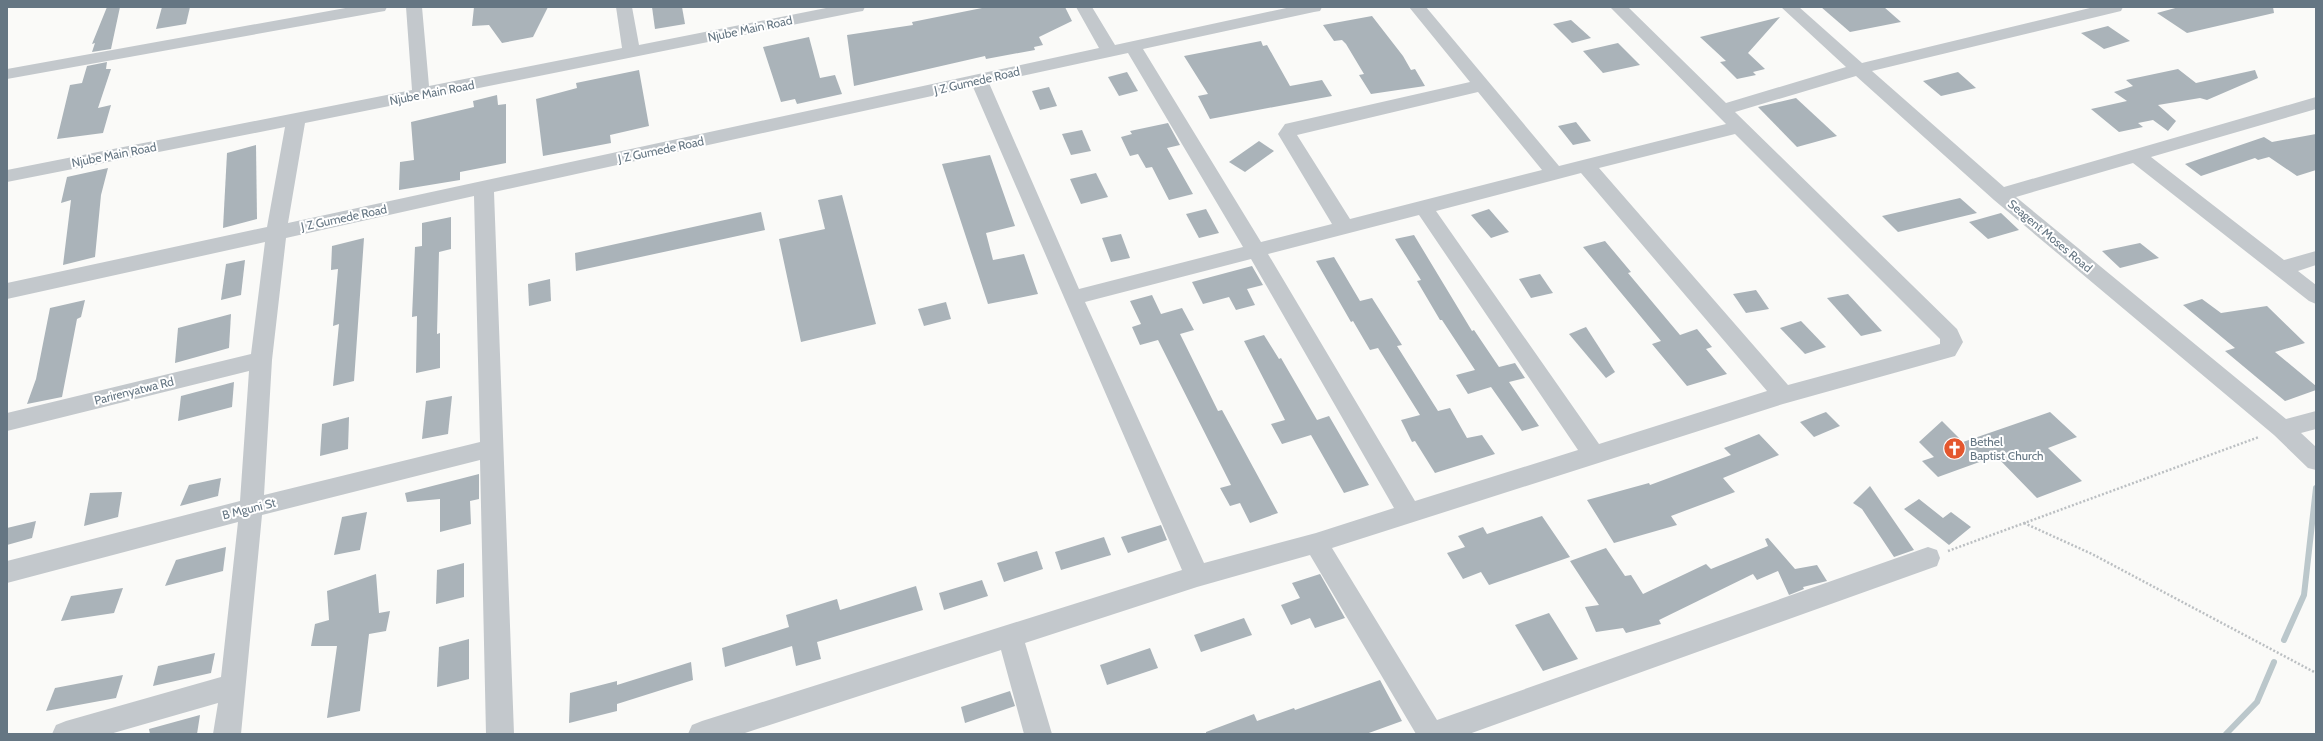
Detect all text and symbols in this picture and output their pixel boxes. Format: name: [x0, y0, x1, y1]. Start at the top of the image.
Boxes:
street label: Njube Main Road: [706, 12, 794, 45]
street label: J Z Gumede Road: [932, 63, 1021, 98]
street label: Njube Main Road: [388, 77, 476, 108]
street label: J Z Gumede Road: [616, 133, 705, 166]
street label: Njube Main Road: [70, 139, 158, 170]
street label: Seagent Moses Road: [2005, 196, 2096, 275]
street label: J Z Gumede Road: [299, 201, 388, 234]
street label: Parirenyatwa Rd: [92, 373, 175, 408]
place label: Bethel Baptist Church: [1970, 434, 2044, 463]
church icon: Bethel Baptist Church: [1942, 436, 1968, 462]
street label: B Mguni St: [221, 495, 277, 522]

